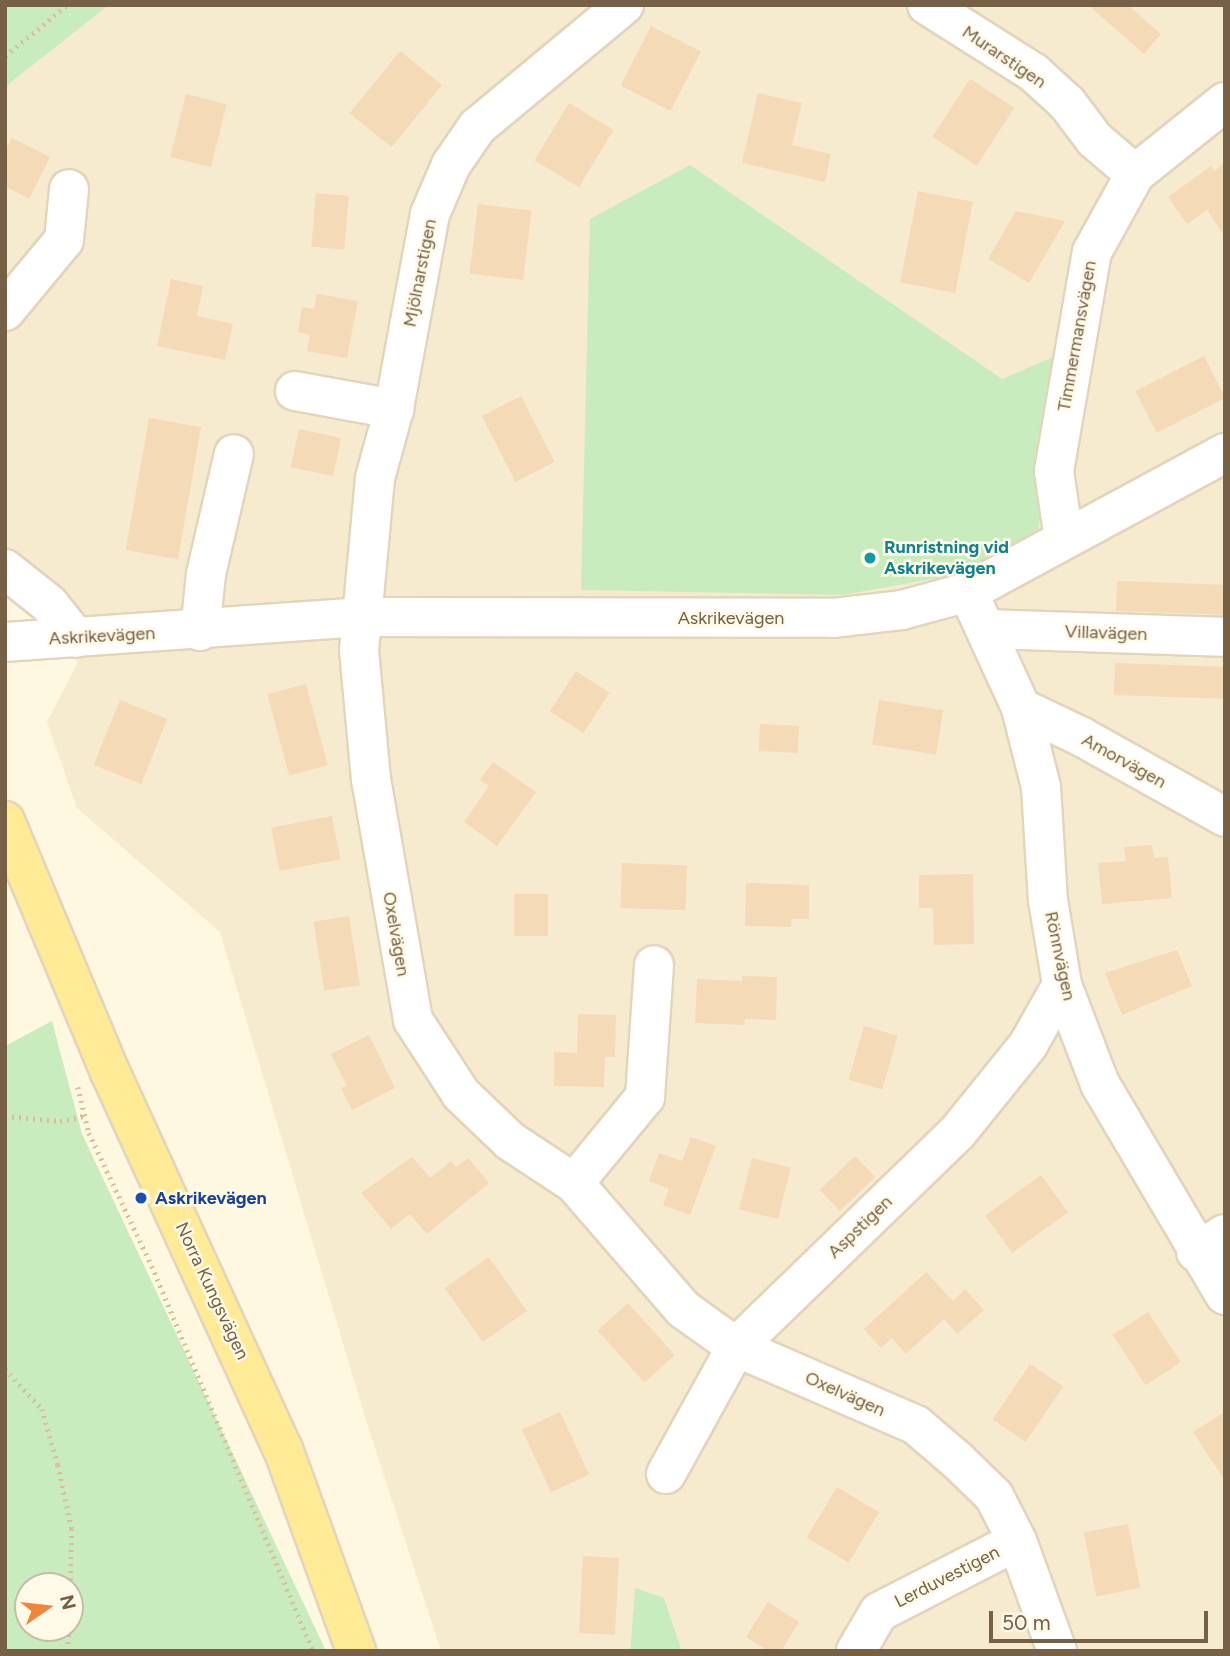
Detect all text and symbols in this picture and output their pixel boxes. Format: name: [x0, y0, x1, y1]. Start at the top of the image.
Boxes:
street label: Murarstigen: [958, 21, 1050, 93]
street label: Mjölnarstigen: [399, 217, 441, 329]
street label: Timmermansvägen: [1053, 259, 1101, 413]
place label: Runristning vid Askrikevägen: [884, 537, 1009, 580]
marker: Runristning vid Askrikevägen: [862, 550, 878, 566]
street label: Askrikevägen: [678, 607, 784, 629]
street label: Villavägen: [1064, 621, 1148, 645]
street label: Askrikevägen: [48, 622, 156, 650]
street label: Amorvägen: [1078, 729, 1170, 793]
street label: Oxelvägen: [378, 890, 414, 978]
street label: Rönnvägen: [1040, 909, 1080, 1003]
place label: Askrikevägen: [155, 1187, 267, 1209]
marker: Askrikevägen: [133, 1190, 149, 1206]
street label: Aspstigen: [823, 1191, 897, 1263]
street label: Norra Kungsvägen: [171, 1219, 253, 1363]
street label: Oxelvägen: [802, 1367, 888, 1421]
street label: Lerduvestigen: [891, 1541, 1003, 1613]
north arrow: [14, 1572, 84, 1642]
text: N: [55, 1592, 81, 1612]
scale bar: [992, 1596, 1211, 1640]
text: 50 m: [1002, 1610, 1051, 1635]

